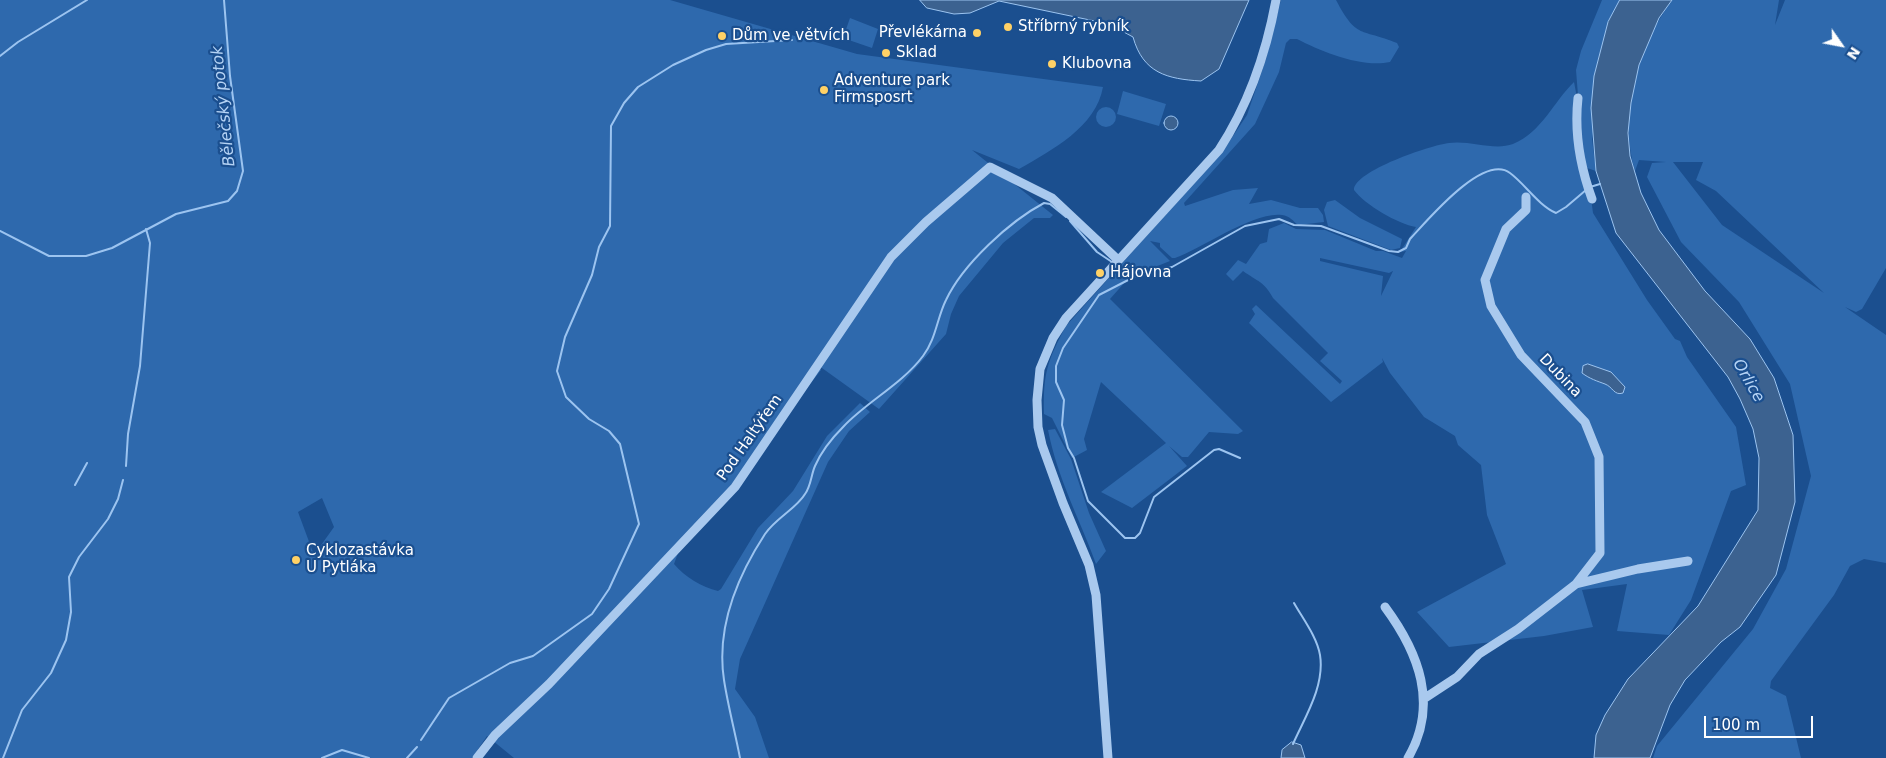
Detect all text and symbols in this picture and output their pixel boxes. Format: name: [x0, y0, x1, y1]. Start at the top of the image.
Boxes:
place label: Stříbrný rybník: [1018, 18, 1129, 36]
north arrow: [1816, 20, 1866, 70]
marker: Stříbrný rybník: [1002, 21, 1014, 33]
place label: Převlékárna: [879, 24, 967, 42]
place label: Dům ve větvích: [732, 27, 850, 45]
marker: Převlékárna: [971, 27, 983, 39]
marker: Dům ve větvích: [716, 30, 728, 42]
place label: Sklad: [896, 44, 937, 62]
text: N: [1844, 44, 1863, 62]
water label: Bělečský potok: [208, 45, 240, 167]
marker: Sklad: [880, 47, 892, 59]
place label: Klubovna: [1062, 55, 1132, 73]
marker: Klubovna: [1046, 58, 1058, 70]
place label: Adventure park Firmsposrt: [834, 72, 950, 107]
marker: Adventure park Firmsposrt: [818, 84, 830, 96]
place label: Hájovna: [1110, 264, 1171, 282]
marker: Hájovna: [1094, 267, 1106, 279]
street label: Dubina: [1535, 351, 1585, 401]
water label: Orlice: [1728, 356, 1768, 406]
street label: Pod Haltýřem: [714, 391, 786, 485]
place label: Cyklozastávka U Pytláka: [306, 542, 414, 577]
marker: Cyklozastávka U Pytláka: [290, 554, 302, 566]
scale bar: [1706, 706, 1815, 738]
text: 100 m: [1712, 716, 1760, 734]

